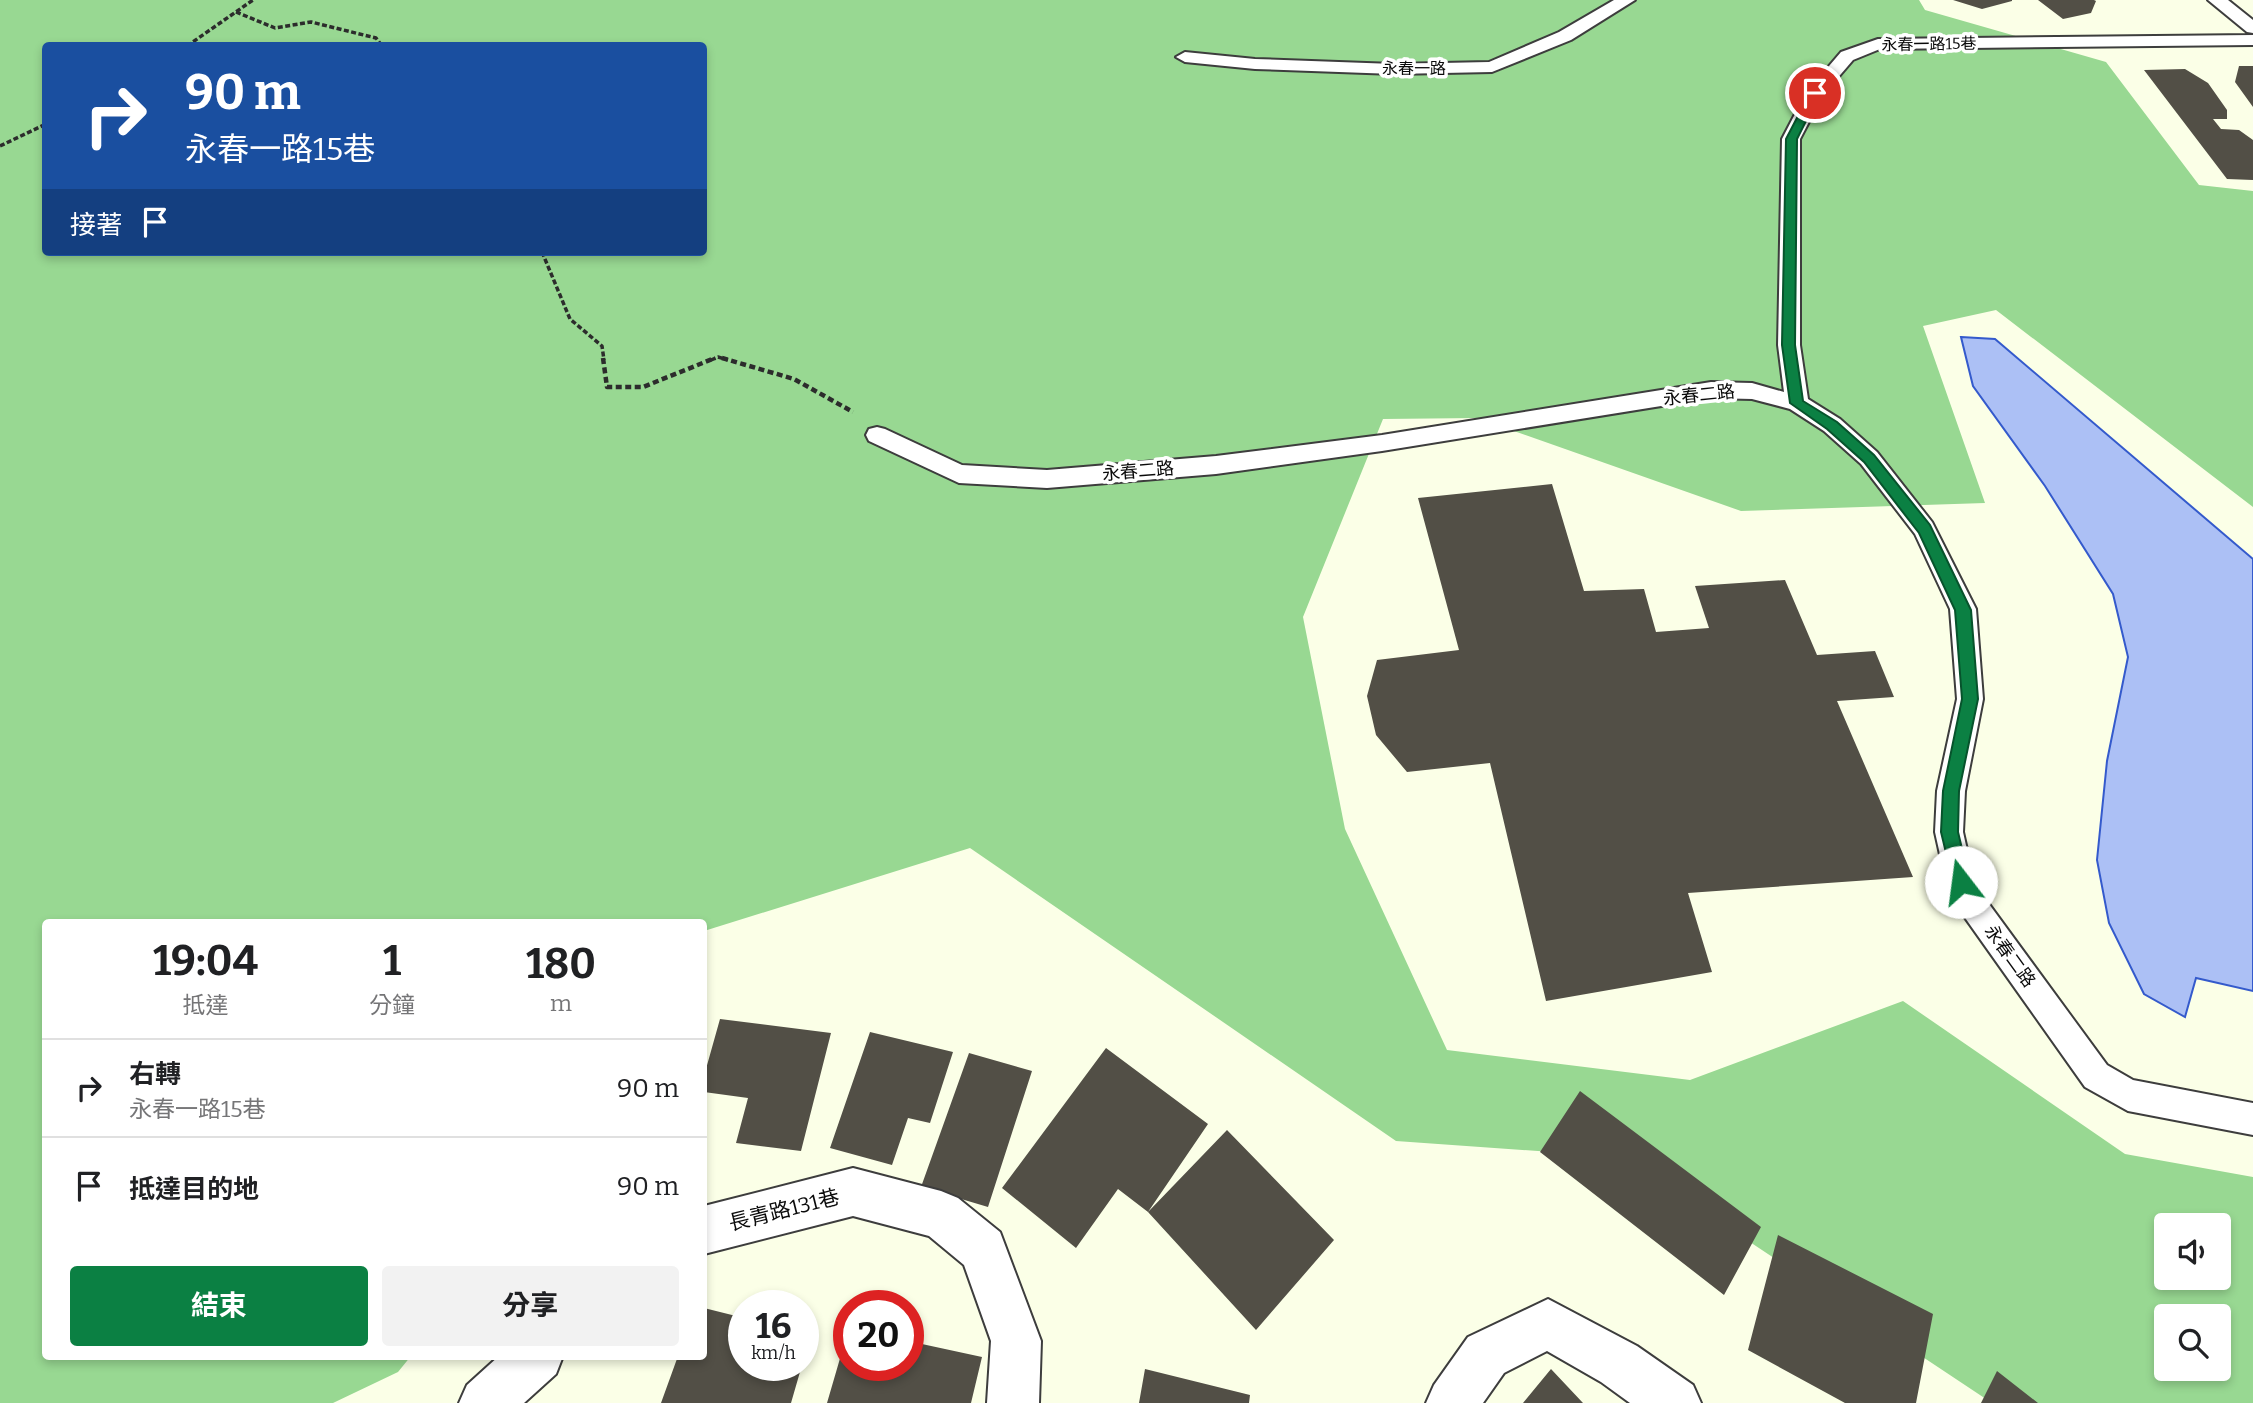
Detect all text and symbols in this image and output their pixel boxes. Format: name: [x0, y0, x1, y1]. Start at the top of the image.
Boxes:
street label: 永春一路15巷: [1881, 34, 1977, 54]
street label: 永春一路: [1382, 59, 1446, 78]
text: 90 m: [185, 63, 301, 122]
pin: [1785, 63, 1845, 123]
icon: right: [70, 70, 161, 161]
icon: arrive: [1796, 74, 1834, 112]
text: 永春一路15巷: [185, 130, 375, 168]
icon: arrive: [136, 203, 174, 241]
text: 接著: [70, 210, 122, 241]
street label: 永春二路: [1662, 380, 1736, 410]
street label: 永春二路: [1101, 457, 1175, 485]
position arrow: [1924, 845, 1998, 919]
street label: 永春二路: [1980, 920, 2040, 992]
text: 19:04: [153, 936, 258, 986]
text: 1: [383, 936, 401, 986]
text: 180: [526, 939, 596, 989]
text: m: [550, 989, 572, 1017]
text: 抵達: [182, 991, 228, 1019]
text: 分鐘: [369, 991, 415, 1019]
text: 右轉: [129, 1059, 181, 1090]
icon: right: [70, 1069, 108, 1107]
text: 90 m: [617, 1073, 679, 1104]
text: 永春一路15巷: [129, 1095, 266, 1123]
icon: arrive: [70, 1167, 108, 1205]
text: 90 m: [617, 1171, 679, 1202]
text: 抵達目的地: [129, 1174, 259, 1205]
street label: 長青路131巷: [726, 1184, 842, 1236]
map controls: [2154, 1213, 2231, 1381]
button: sound: [2154, 1213, 2231, 1290]
button: 結束: [70, 1266, 368, 1346]
button: 分享: [382, 1266, 679, 1346]
speed limit sign: 20: [833, 1290, 924, 1381]
button: search: [2154, 1304, 2231, 1381]
text: 16: [756, 1305, 791, 1347]
text: km/h: [751, 1342, 796, 1364]

